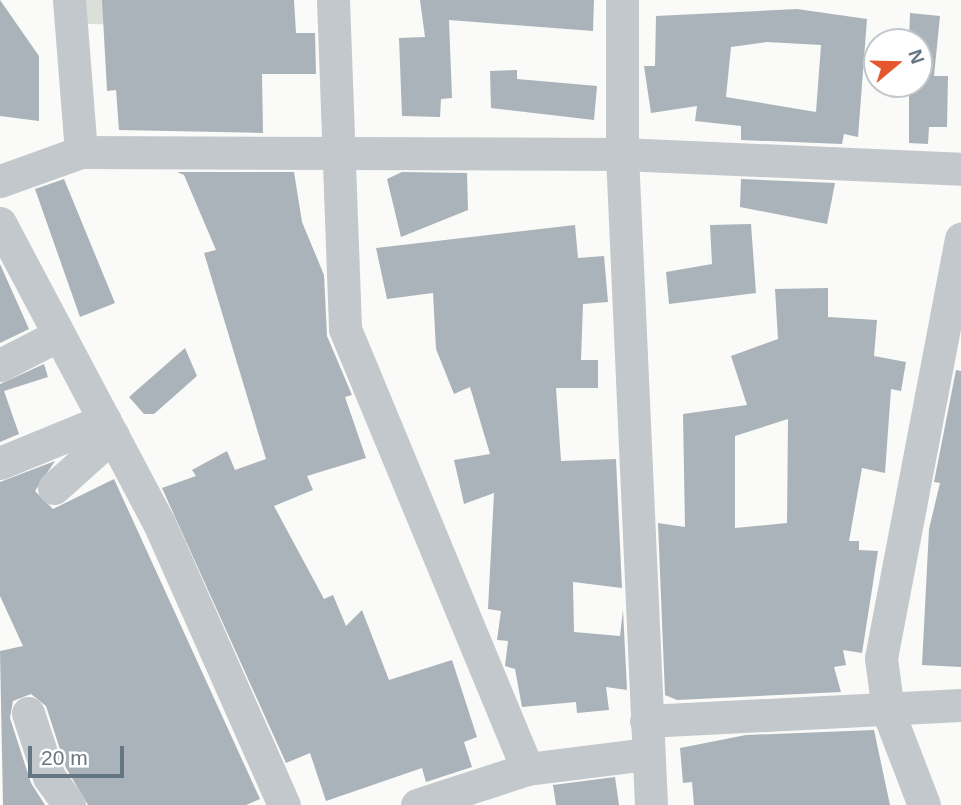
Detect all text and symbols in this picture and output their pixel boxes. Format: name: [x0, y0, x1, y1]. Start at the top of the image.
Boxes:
north arrow: [863, 28, 933, 98]
text: N: [904, 47, 929, 67]
scale bar: [32, 732, 128, 776]
text: 20 m: [41, 746, 88, 769]

